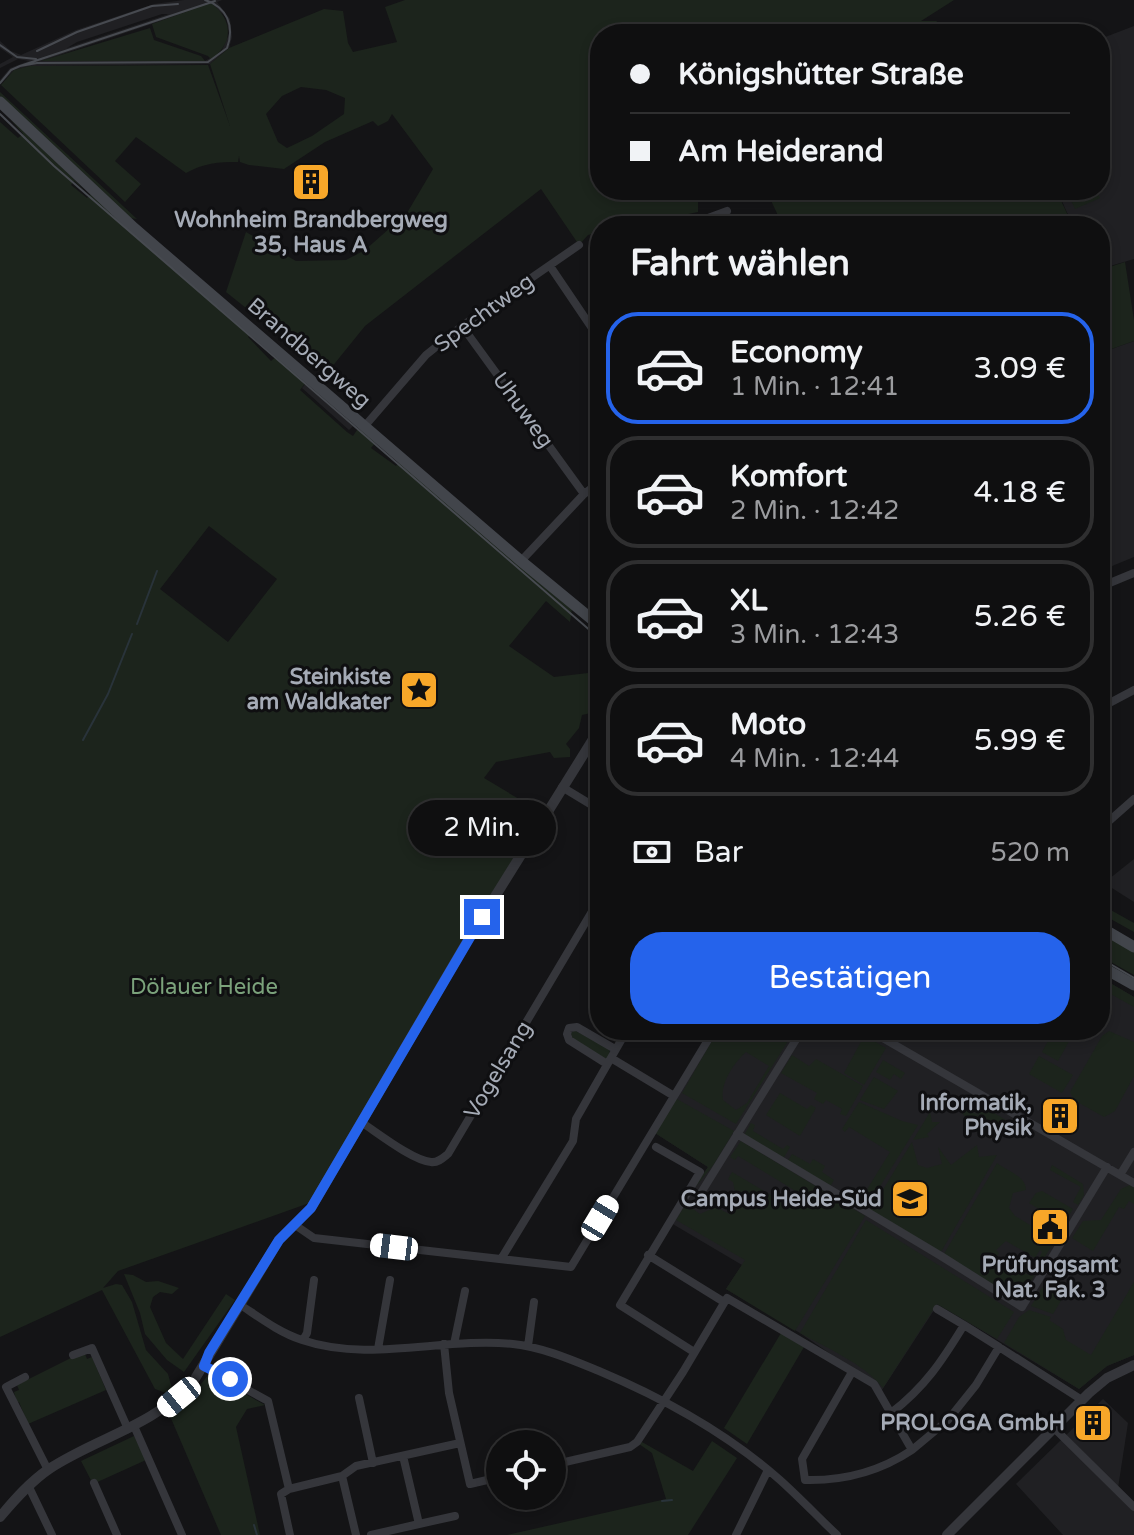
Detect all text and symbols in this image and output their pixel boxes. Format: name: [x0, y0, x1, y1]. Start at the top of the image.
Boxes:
text: Königshütter Straße: [678, 56, 964, 93]
text: Am Heiderand: [678, 133, 884, 170]
building icon: Wohnheim Brandbergweg 35, Haus A: [290, 161, 332, 203]
place label: Wohnheim Brandbergweg 35, Haus A: [174, 207, 448, 258]
text: Fahrt wählen: [630, 242, 850, 285]
street label: Spechtweg: [429, 268, 539, 358]
street label: Brandbergweg: [242, 292, 376, 414]
icon: car: [634, 332, 706, 404]
text: Economy: [730, 334, 863, 371]
text: 3.09 €: [973, 350, 1066, 387]
street label: Uhuweg: [487, 367, 559, 453]
text: 1 Min. · 12:41: [730, 371, 899, 402]
icon: car: [634, 456, 706, 528]
text: Komfort: [730, 458, 847, 495]
text: 4.18 €: [973, 474, 1066, 511]
text: 2 Min. · 12:42: [730, 495, 899, 526]
icon: car: [634, 580, 706, 652]
text: XL: [730, 582, 767, 619]
text: 5.26 €: [974, 598, 1066, 635]
text: 3 Min. · 12:43: [730, 619, 899, 650]
place label: Steinkiste am Waldkater: [247, 664, 392, 715]
place icon: Steinkiste am Waldkater: [398, 669, 440, 711]
icon: car: [634, 704, 706, 776]
text: Moto: [730, 706, 806, 743]
text: 5.99 €: [974, 722, 1066, 759]
text: 4 Min. · 12:44: [730, 743, 899, 774]
callout: 2 Min.: [408, 801, 556, 857]
text: 2 Min.: [443, 812, 521, 843]
icon: cash: [630, 830, 674, 874]
text: Bar: [694, 834, 743, 871]
text: 520 m: [990, 837, 1070, 868]
route end: [464, 899, 500, 935]
button: Bestätigen: [630, 932, 1070, 1024]
park label: Dölauer Heide: [130, 974, 278, 1000]
street label: Vogelsang: [459, 1016, 537, 1124]
place label: Informatik, Physik: [919, 1090, 1032, 1141]
building icon: Informatik, Physik: [1039, 1095, 1081, 1137]
school or university icon: Campus Heide-Süd: [889, 1178, 931, 1220]
place label: Campus Heide-Süd: [681, 1186, 882, 1212]
car: [577, 1191, 623, 1245]
public building icon: Prüfungsamt Nat. Fak. 3: [1029, 1206, 1071, 1248]
car: [369, 1232, 419, 1262]
place label: Prüfungsamt Nat. Fak. 3: [982, 1252, 1119, 1303]
route start: [212, 1361, 248, 1397]
car: [153, 1373, 205, 1421]
building icon: PROLOGA GmbH: [1072, 1402, 1114, 1444]
place label: PROLOGA GmbH: [880, 1410, 1065, 1436]
map controls: [486, 1430, 566, 1510]
button: locate: [486, 1430, 566, 1510]

